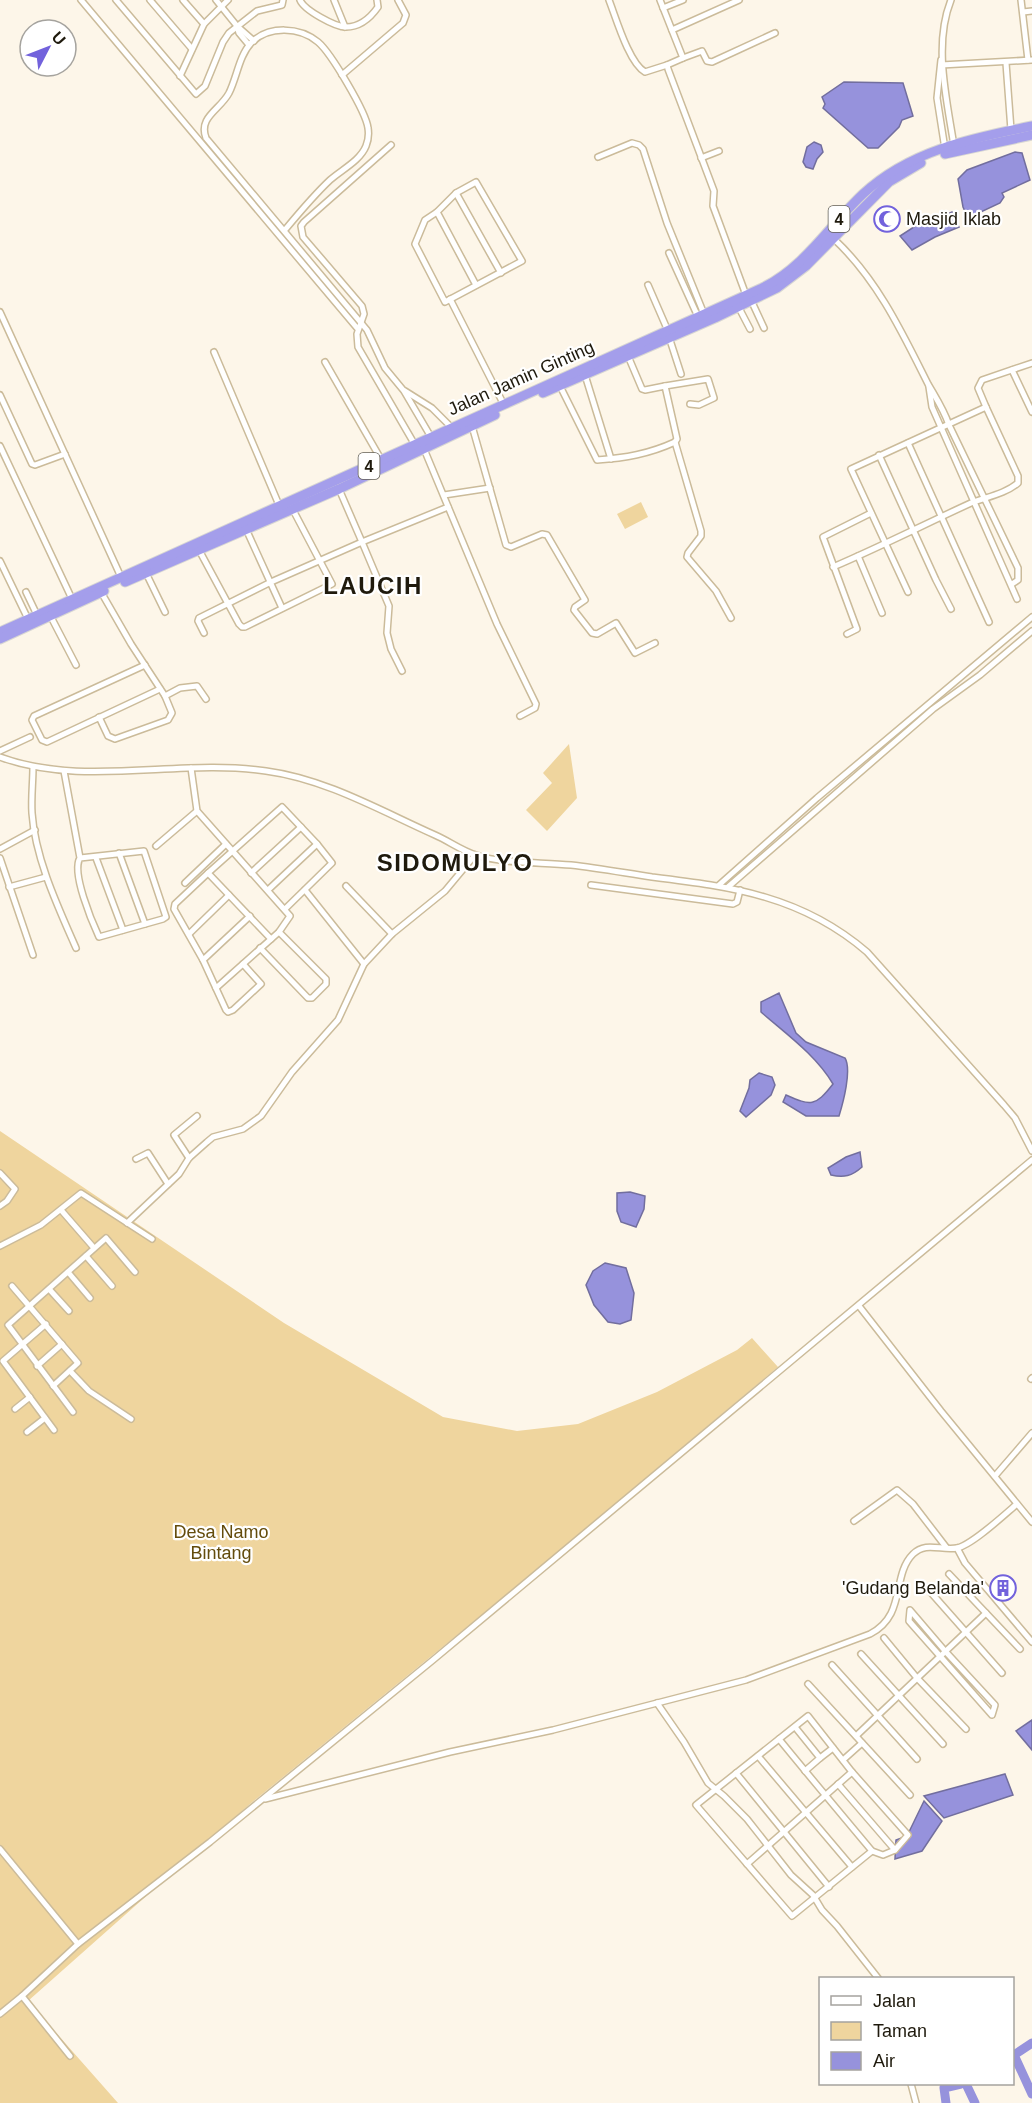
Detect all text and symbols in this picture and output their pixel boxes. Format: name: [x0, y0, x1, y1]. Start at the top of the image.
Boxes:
north arrow: [18, 18, 78, 78]
text: U: [49, 28, 69, 48]
mosque icon: Masjid Iklab: [872, 204, 902, 234]
road number: 4: [828, 206, 850, 232]
place label: Masjid Iklab: [906, 209, 1001, 229]
street label: Jalan Jamin Ginting: [445, 337, 597, 419]
road number: 4: [358, 453, 380, 479]
district label: LAUCIH: [323, 572, 423, 599]
district label: SIDOMULYO: [377, 849, 533, 876]
park label: Desa Namo Bintang: [173, 1522, 269, 1563]
building icon: 'Gudang Belanda': [988, 1573, 1018, 1603]
place label: 'Gudang Belanda': [842, 1578, 984, 1598]
legend: [819, 1977, 1014, 2085]
text: Jalan: [873, 1991, 916, 2011]
text: Taman: [873, 2021, 927, 2041]
text: Air: [873, 2051, 895, 2071]

